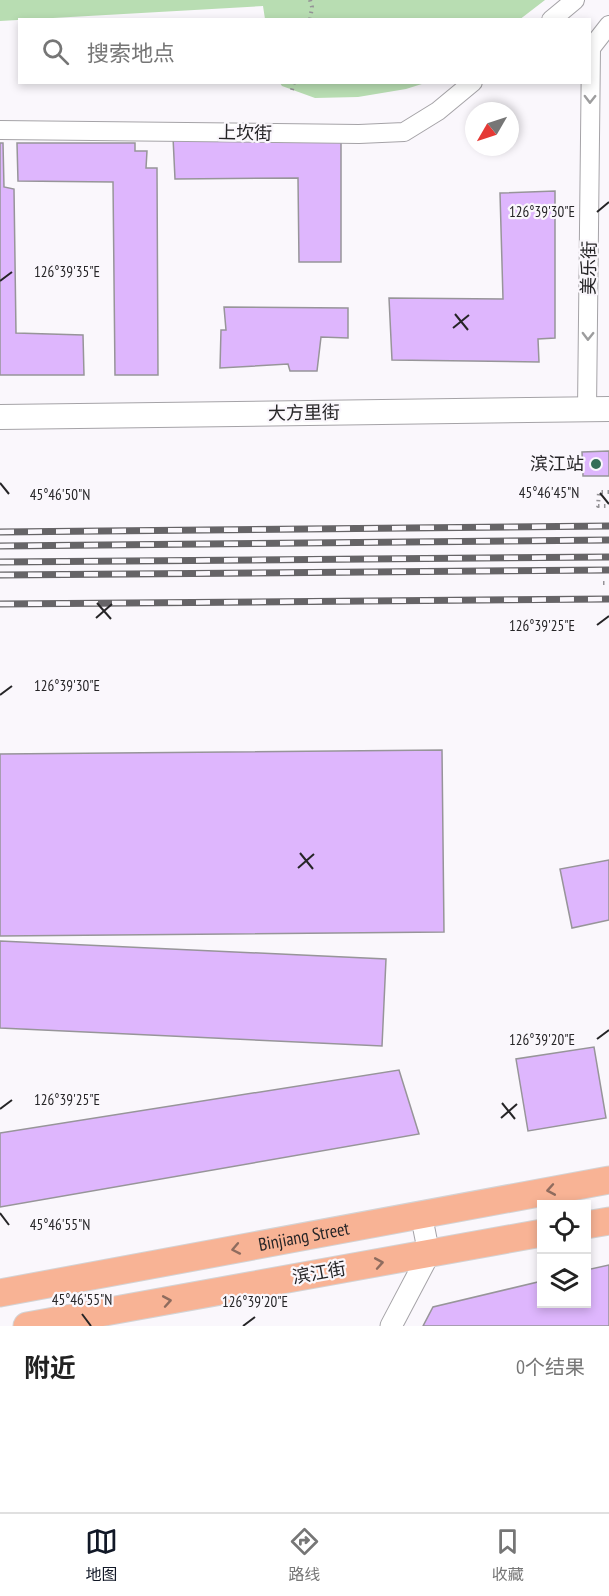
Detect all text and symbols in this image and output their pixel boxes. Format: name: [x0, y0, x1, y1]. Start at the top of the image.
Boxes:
search box: [18, 18, 591, 84]
icon: search: [39, 35, 72, 68]
text: 搜索地点: [87, 39, 175, 67]
one-way arrow: [584, 94, 596, 103]
north arrow: [465, 102, 519, 156]
street label: 上坎街: [218, 121, 272, 144]
text: 126°39'30"E: [509, 202, 575, 221]
street label: 美乐街: [577, 241, 600, 295]
text: 126°39'35"E: [34, 262, 100, 281]
one-way arrow: [582, 331, 594, 340]
street label: 大方里街: [268, 400, 340, 425]
place label: 滨江站: [530, 452, 584, 475]
marker: 滨江站: [589, 457, 603, 471]
text: 45°46'45"N: [519, 483, 579, 502]
text: 45°46'50"N: [30, 485, 90, 504]
text: 126°39'25"E: [509, 616, 575, 635]
text: 126°39'30"E: [34, 676, 100, 695]
text: 126°39'20"E: [509, 1030, 575, 1049]
text: 126°39'25"E: [34, 1090, 100, 1109]
one-way arrow: [547, 1183, 557, 1196]
map controls: [537, 1200, 591, 1308]
button: locate: [537, 1200, 591, 1254]
text: 45°46'55"N: [30, 1215, 90, 1234]
street label: Binjiang Street: [256, 1216, 351, 1256]
one-way arrow: [231, 1242, 241, 1255]
button: layers: [537, 1254, 591, 1308]
street label: 滨江街: [290, 1256, 347, 1289]
one-way arrow: [375, 1257, 384, 1269]
text: 45°46'55"N: [52, 1290, 112, 1309]
text: 126°39'20"E: [222, 1292, 288, 1311]
one-way arrow: [161, 1295, 171, 1308]
text: 附近: [24, 1351, 76, 1384]
text: 0个结果: [516, 1354, 585, 1380]
tab: 地图: [85, 1525, 118, 1585]
tab: 路线: [288, 1525, 321, 1585]
tab: 收藏: [491, 1525, 524, 1585]

